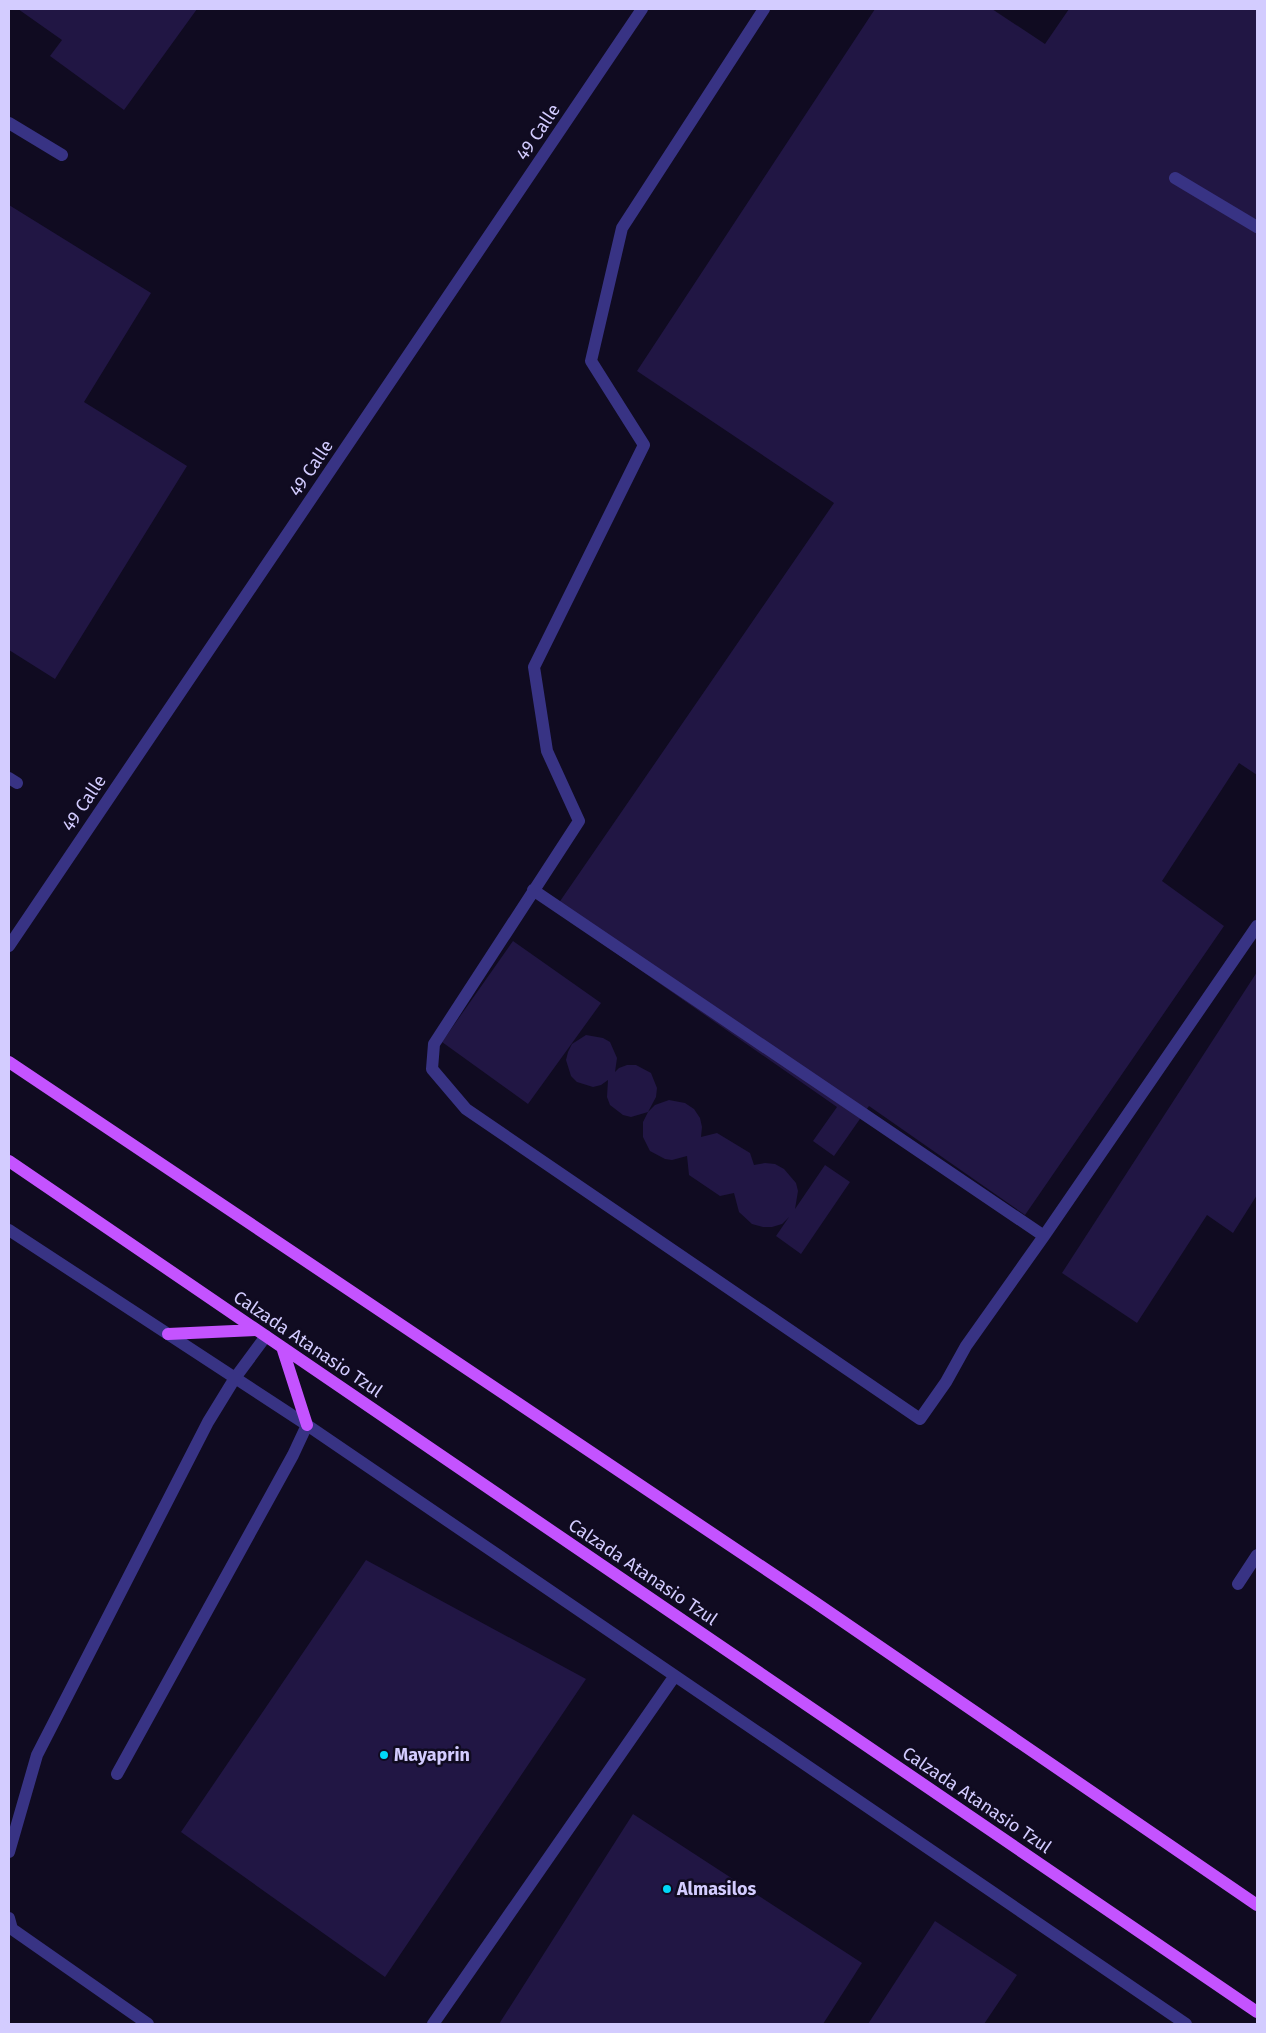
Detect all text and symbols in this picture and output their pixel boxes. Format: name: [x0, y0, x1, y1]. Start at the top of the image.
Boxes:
street label: 49 Calle: [511, 100, 565, 164]
street label: 49 Calle: [284, 436, 338, 500]
street label: 49 Calle: [57, 771, 111, 835]
street label: Calzada Atanasio Tzul: [229, 1286, 387, 1402]
street label: Calzada Atanasio Tzul: [564, 1514, 722, 1630]
street label: Calzada Atanasio Tzul: [898, 1742, 1056, 1858]
place label: Mayaprin: [394, 1744, 470, 1766]
marker: Mayaprin: [378, 1749, 390, 1761]
place label: Almasilos: [676, 1878, 756, 1900]
marker: Almasilos: [661, 1883, 673, 1895]

